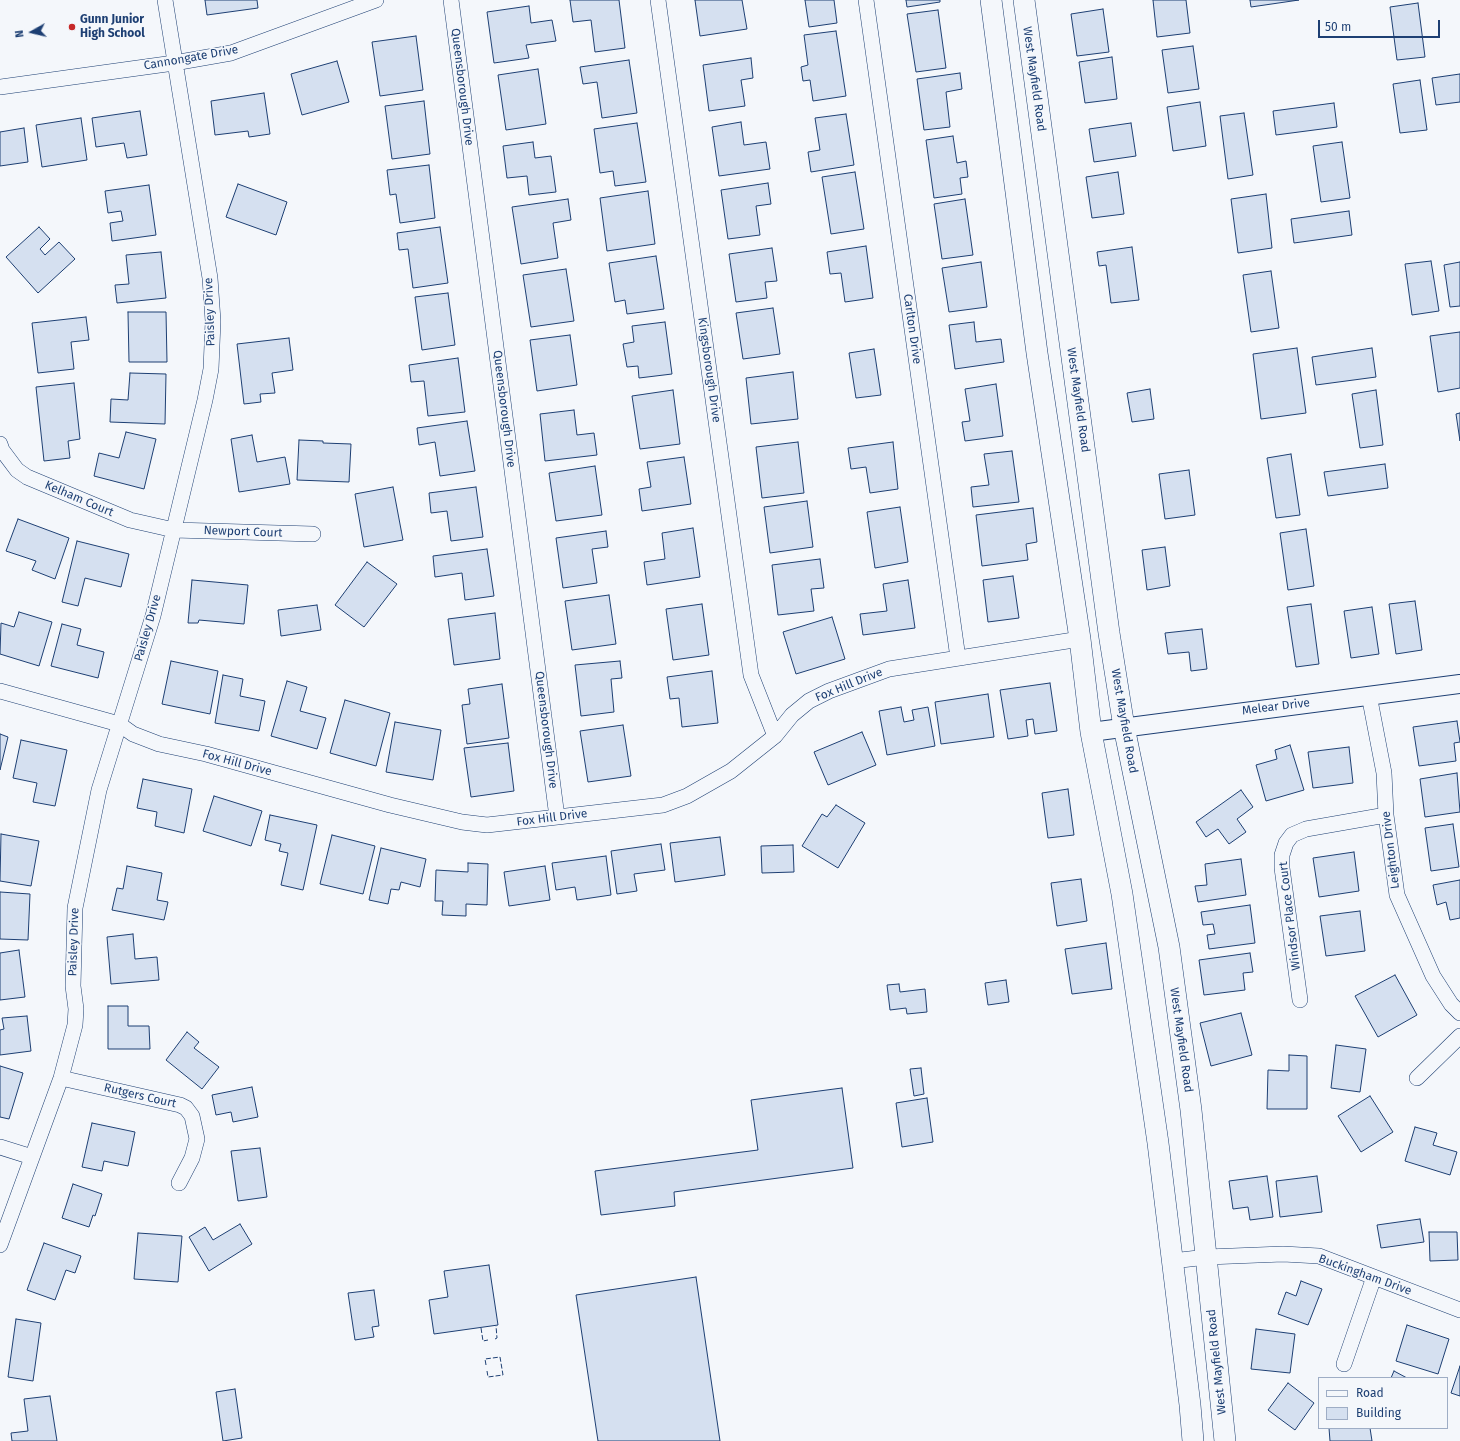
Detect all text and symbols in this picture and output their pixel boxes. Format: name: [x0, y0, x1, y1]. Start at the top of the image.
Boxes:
north arrow: [12, 12, 52, 52]
scale bar: [1320, 12, 1442, 38]
place label: Gunn Junior High School: [80, 13, 145, 41]
text: 50 m: [1325, 20, 1351, 34]
marker: Gunn Junior High School: [67, 22, 77, 32]
street label: West Mayfield Road: [1019, 26, 1049, 132]
street label: Queensborough Drive: [448, 28, 476, 146]
text: N: [13, 29, 27, 38]
street label: Cannongate Drive: [143, 43, 239, 73]
street label: Paisley Drive: [202, 277, 218, 347]
street label: Carlton Drive: [900, 293, 924, 365]
street label: Kingsborough Drive: [694, 316, 724, 424]
street label: West Mayfield Road: [1063, 347, 1093, 453]
street label: Queensborough Drive: [490, 350, 518, 468]
street label: Kelham Court: [42, 478, 116, 520]
street label: Newport Court: [203, 523, 283, 541]
street label: Paisley Drive: [132, 593, 164, 663]
street label: Fox Hill Drive: [813, 665, 885, 705]
street label: West Mayfield Road: [1108, 668, 1140, 774]
street label: Queensborough Drive: [532, 671, 560, 789]
street label: Melear Drive: [1241, 696, 1311, 718]
street label: Fox Hill Drive: [201, 747, 273, 779]
street label: Fox Hill Drive: [516, 807, 588, 829]
street label: Leighton Drive: [1379, 810, 1403, 890]
street label: Windsor Place Court: [1276, 861, 1304, 971]
street label: Paisley Drive: [66, 907, 82, 977]
street label: West Mayfield Road: [1166, 987, 1196, 1093]
street label: Rutgers Court: [102, 1081, 178, 1111]
street label: Buckingham Drive: [1317, 1251, 1413, 1299]
street label: West Mayfield Road: [1204, 1309, 1230, 1415]
legend: [1318, 1377, 1448, 1429]
text: Road: [1356, 1386, 1384, 1400]
text: Building: [1356, 1406, 1401, 1420]

